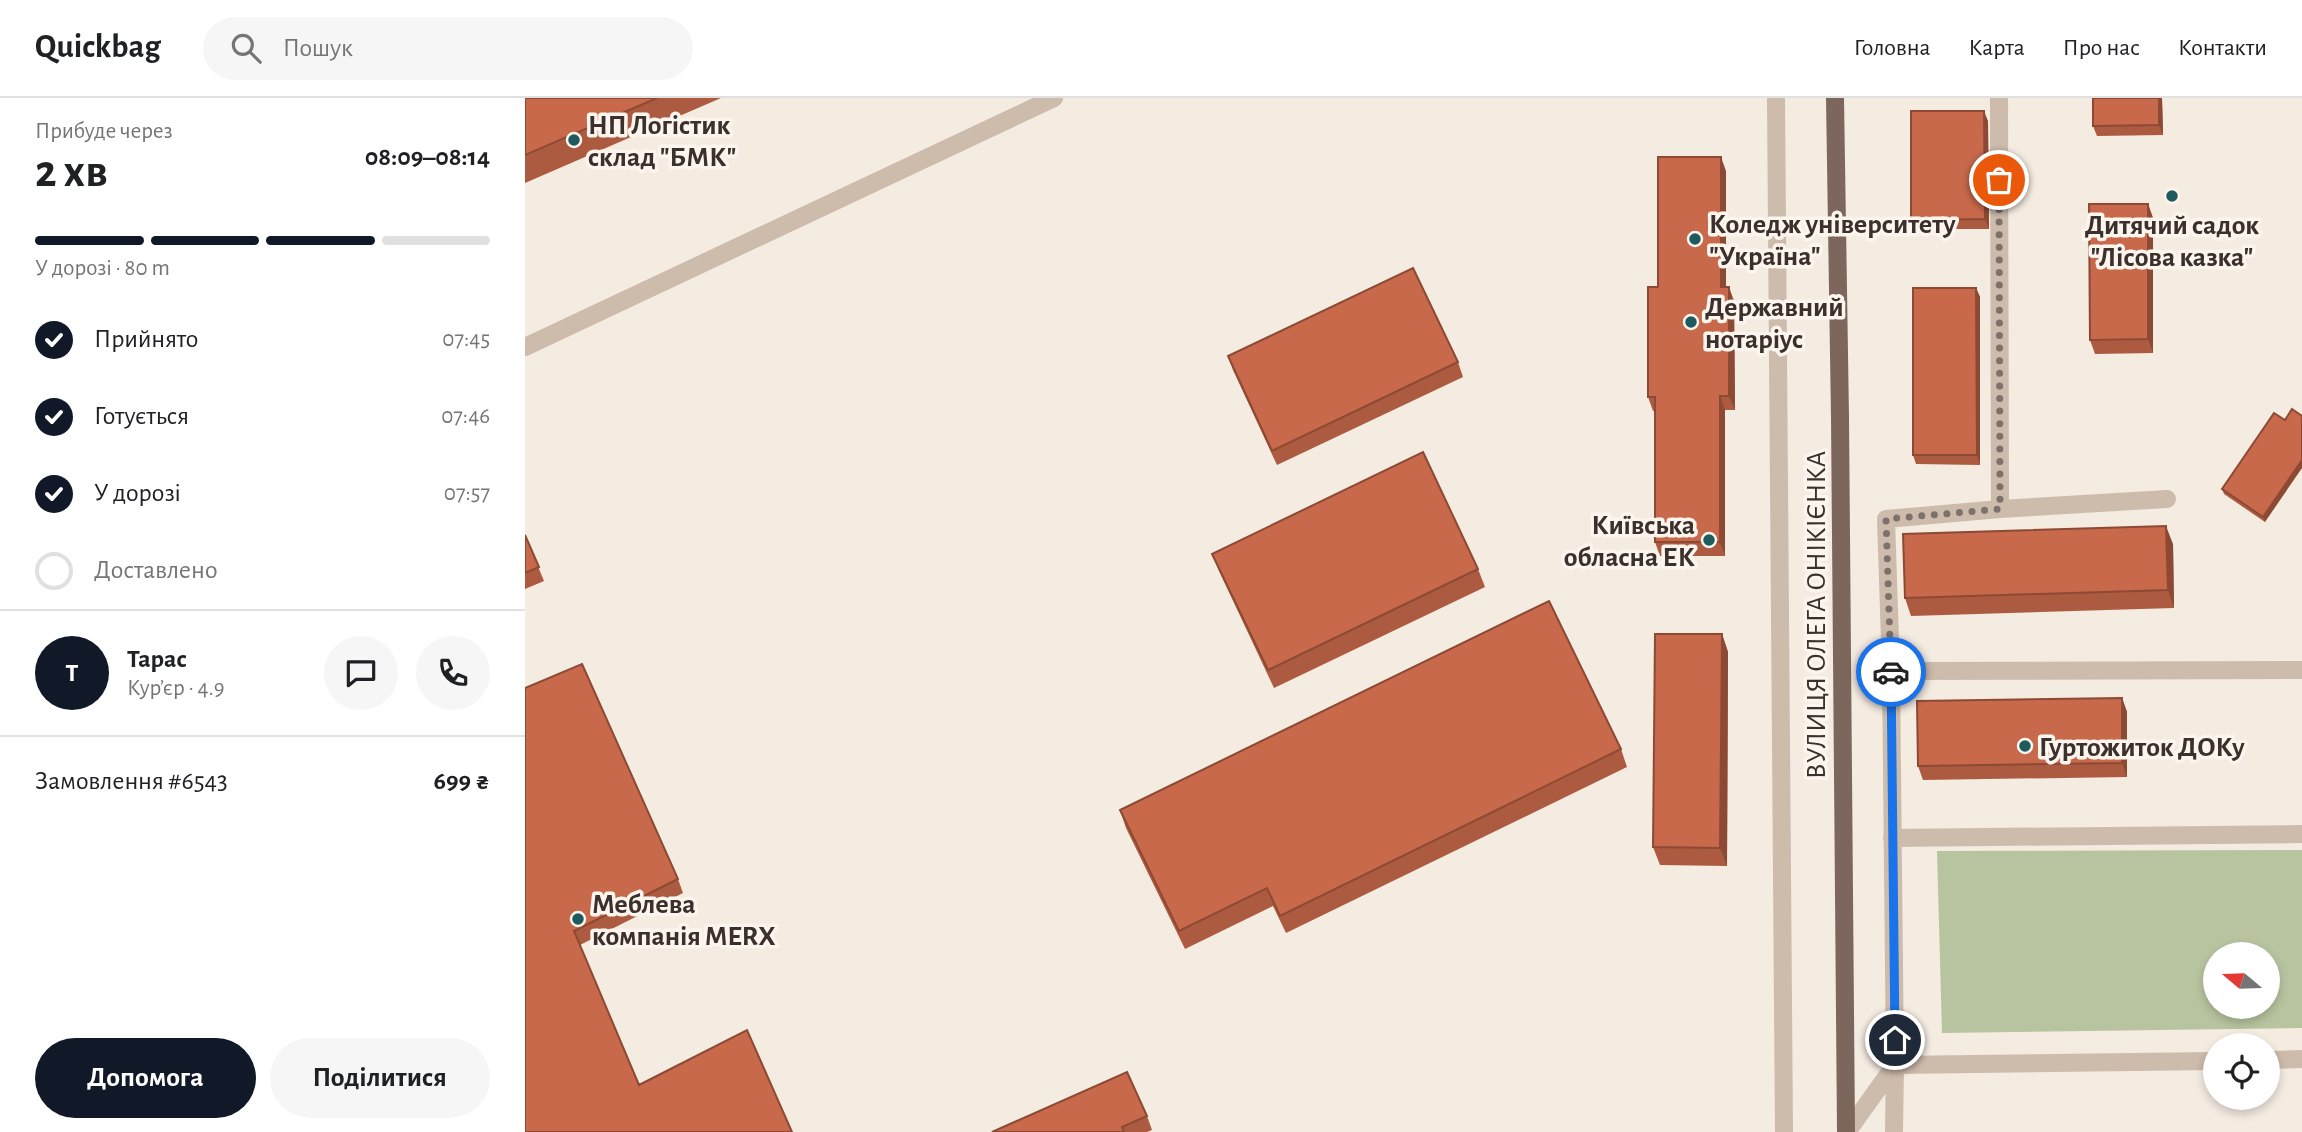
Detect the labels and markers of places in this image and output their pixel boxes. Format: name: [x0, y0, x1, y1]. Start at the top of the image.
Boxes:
place label: НП Логістик склад "БМК": [588, 112, 736, 172]
marker: НП Логістик склад "БМК": [566, 132, 582, 148]
pin: [1969, 150, 2029, 210]
marker: Дитячий садок "Лісова казка": [2164, 188, 2180, 204]
place label: Коледж університету "Україна": [1709, 211, 1956, 271]
place label: Дитячий садок "Лісова казка": [2085, 212, 2259, 272]
marker: Коледж університету "Україна": [1687, 231, 1703, 247]
place label: Державний нотаріус: [1705, 294, 1844, 354]
marker: Державний нотаріус: [1683, 314, 1699, 330]
place label: Київська обласна ЕК: [1564, 512, 1695, 572]
marker: Київська обласна ЕК: [1701, 532, 1717, 548]
place label: Гуртожиток ДОКу: [2039, 734, 2245, 762]
marker: Гуртожиток ДОКу: [2017, 738, 2033, 754]
place label: Меблева компанія MERX: [592, 891, 776, 951]
marker: Меблева компанія MERX: [570, 911, 586, 927]
pin: [1865, 1010, 1925, 1070]

